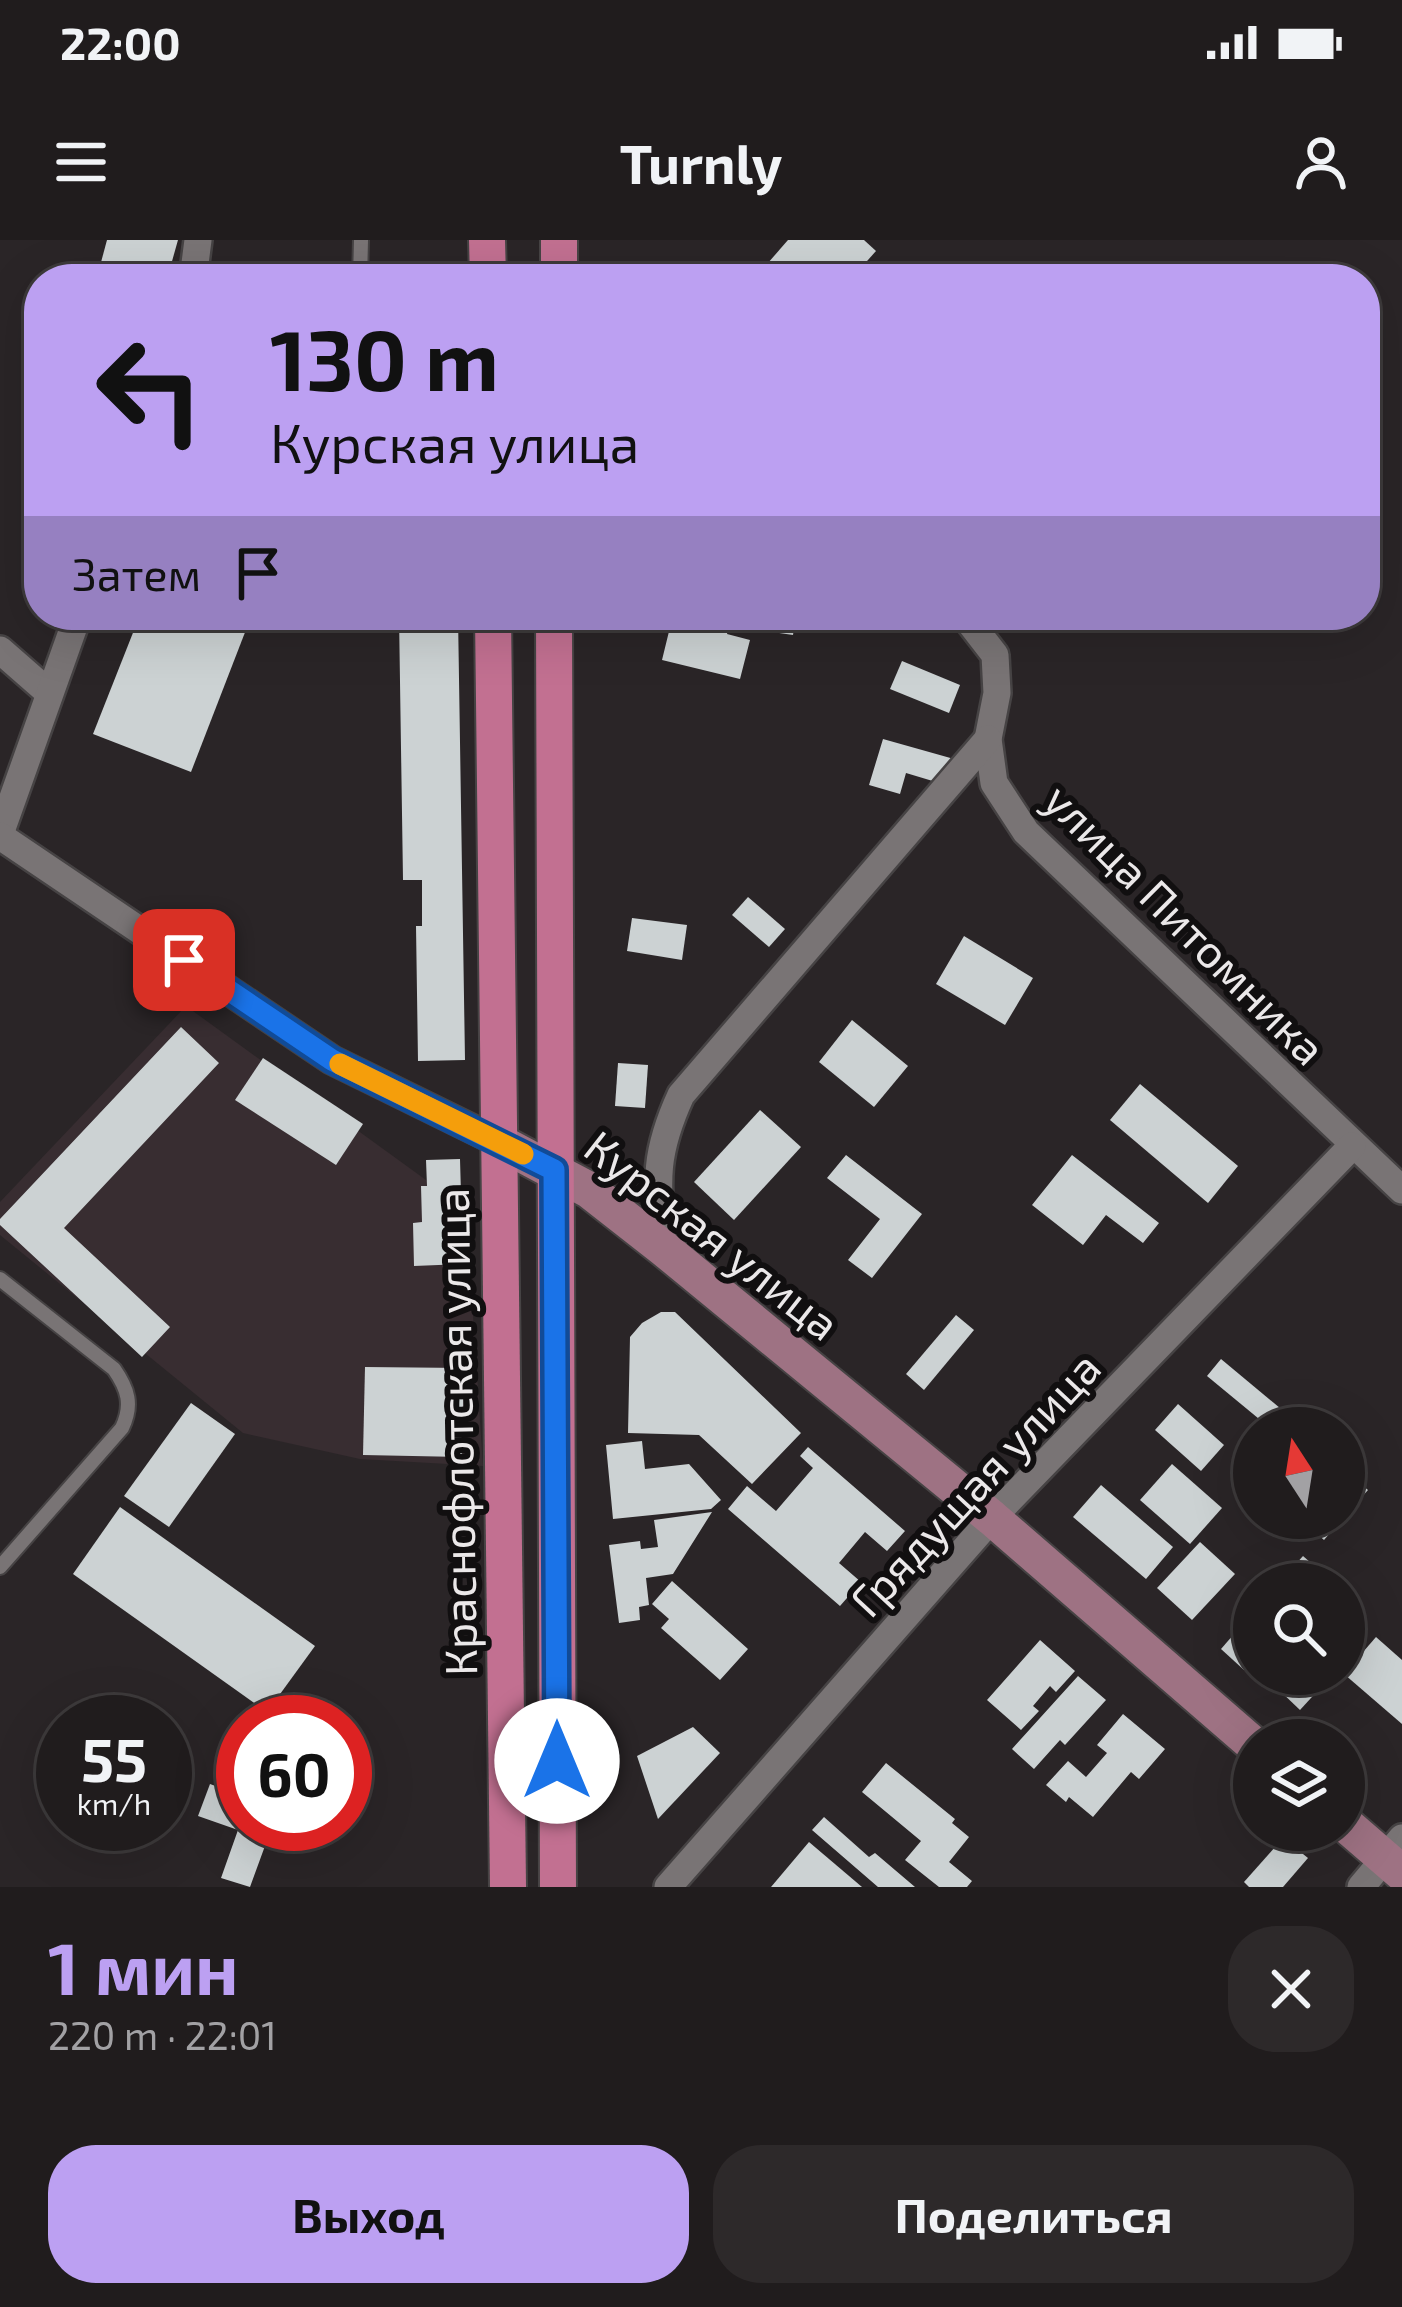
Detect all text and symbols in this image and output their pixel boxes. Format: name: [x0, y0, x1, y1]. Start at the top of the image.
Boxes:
text: 22:00: [60, 15, 181, 69]
icon: menu: [48, 129, 114, 195]
icon: person: [1288, 129, 1354, 195]
text: Turnly: [620, 130, 782, 195]
text: 130 m: [270, 307, 499, 408]
icon: left: [72, 312, 228, 468]
text: Курская улица: [270, 409, 639, 474]
icon: arrive: [225, 540, 291, 606]
text: Затем: [72, 546, 201, 600]
street label: улица Питомника: [1034, 771, 1338, 1075]
pin: [133, 909, 235, 1011]
icon: arrive: [151, 927, 217, 993]
street label: Курская улица: [574, 1118, 851, 1351]
street label: Краснофлотская улица: [424, 1188, 487, 1676]
street label: Грядущая улица: [838, 1340, 1111, 1627]
north arrow: [1233, 1407, 1365, 1539]
map controls: [1233, 1407, 1365, 1851]
button: search: [1233, 1563, 1365, 1695]
speed limit sign: 60: [216, 1695, 372, 1851]
position arrow: [494, 1698, 620, 1824]
button: layers: [1233, 1719, 1365, 1851]
text: 55: [81, 1722, 147, 1794]
text: km/h: [77, 1785, 151, 1821]
text: 1 мин: [48, 1923, 239, 2009]
button: close: [1228, 1926, 1354, 2052]
text: 220 m · 22:01: [48, 2011, 277, 2058]
button: Выход: [48, 2145, 689, 2283]
button: Поделиться: [713, 2145, 1354, 2283]

